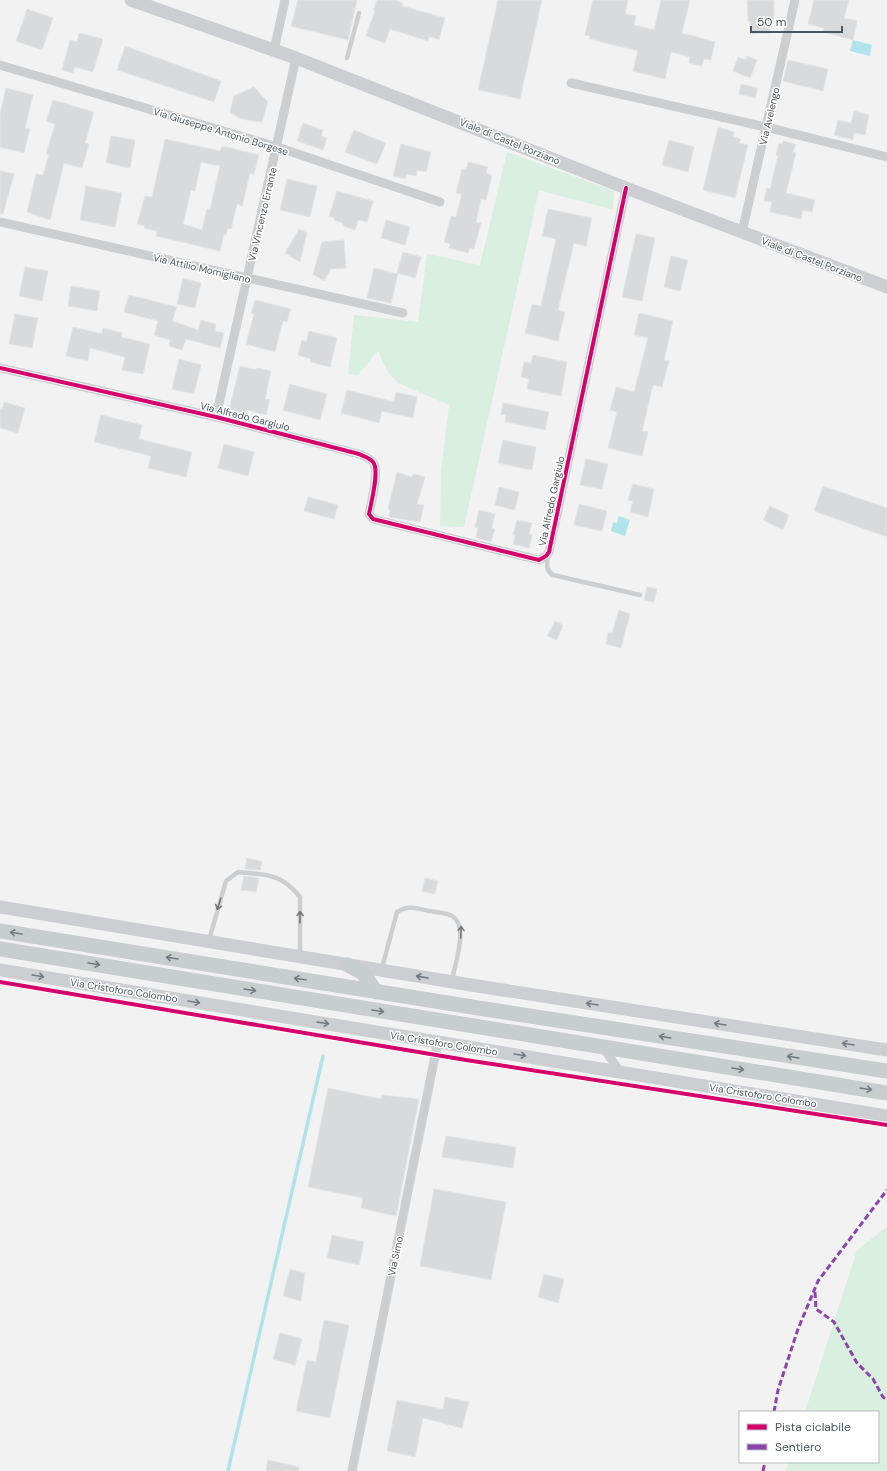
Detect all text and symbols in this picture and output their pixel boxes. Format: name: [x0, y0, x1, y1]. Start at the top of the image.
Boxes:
scale bar: [751, 8, 842, 34]
text: 50 m: [757, 14, 786, 30]
street label: Via Avelengo: [757, 86, 782, 146]
street label: Via Giuseppe Antonio Borgese: [152, 105, 290, 158]
street label: Viale di Castel Porziano: [458, 115, 562, 168]
street label: Via Vincenzo Errante: [245, 166, 280, 262]
street label: Viale di Castel Porziano: [759, 234, 864, 285]
street label: Via Attilio Momigliano: [152, 251, 252, 286]
street label: Via Alfredo Gargiulo: [199, 399, 291, 434]
street label: Via Alfredo Gargiulo: [536, 455, 567, 547]
one-way arrow: [215, 897, 222, 910]
one-way arrow: [296, 911, 304, 924]
one-way arrow: [457, 926, 464, 939]
one-way arrow: [10, 929, 23, 937]
one-way arrow: [166, 954, 179, 962]
one-way arrow: [87, 960, 100, 968]
one-way arrow: [32, 972, 45, 980]
one-way arrow: [416, 973, 429, 981]
one-way arrow: [294, 975, 307, 983]
street label: Via Cristoforo Colombo: [69, 976, 179, 1005]
one-way arrow: [243, 986, 256, 994]
one-way arrow: [187, 998, 200, 1006]
one-way arrow: [585, 1000, 598, 1008]
one-way arrow: [371, 1007, 384, 1015]
one-way arrow: [316, 1019, 329, 1027]
one-way arrow: [714, 1020, 727, 1028]
street label: Via Cristoforo Colombo: [389, 1029, 499, 1058]
one-way arrow: [659, 1033, 672, 1041]
one-way arrow: [842, 1040, 855, 1048]
one-way arrow: [513, 1051, 526, 1059]
one-way arrow: [787, 1052, 800, 1060]
one-way arrow: [731, 1065, 744, 1073]
street label: Via Cristoforo Colombo: [708, 1081, 818, 1110]
one-way arrow: [859, 1085, 872, 1093]
street label: Via Simo: [385, 1235, 406, 1277]
legend: [739, 1411, 879, 1463]
text: Pista ciclabile: [775, 1419, 851, 1435]
text: Sentiero: [775, 1439, 821, 1455]

